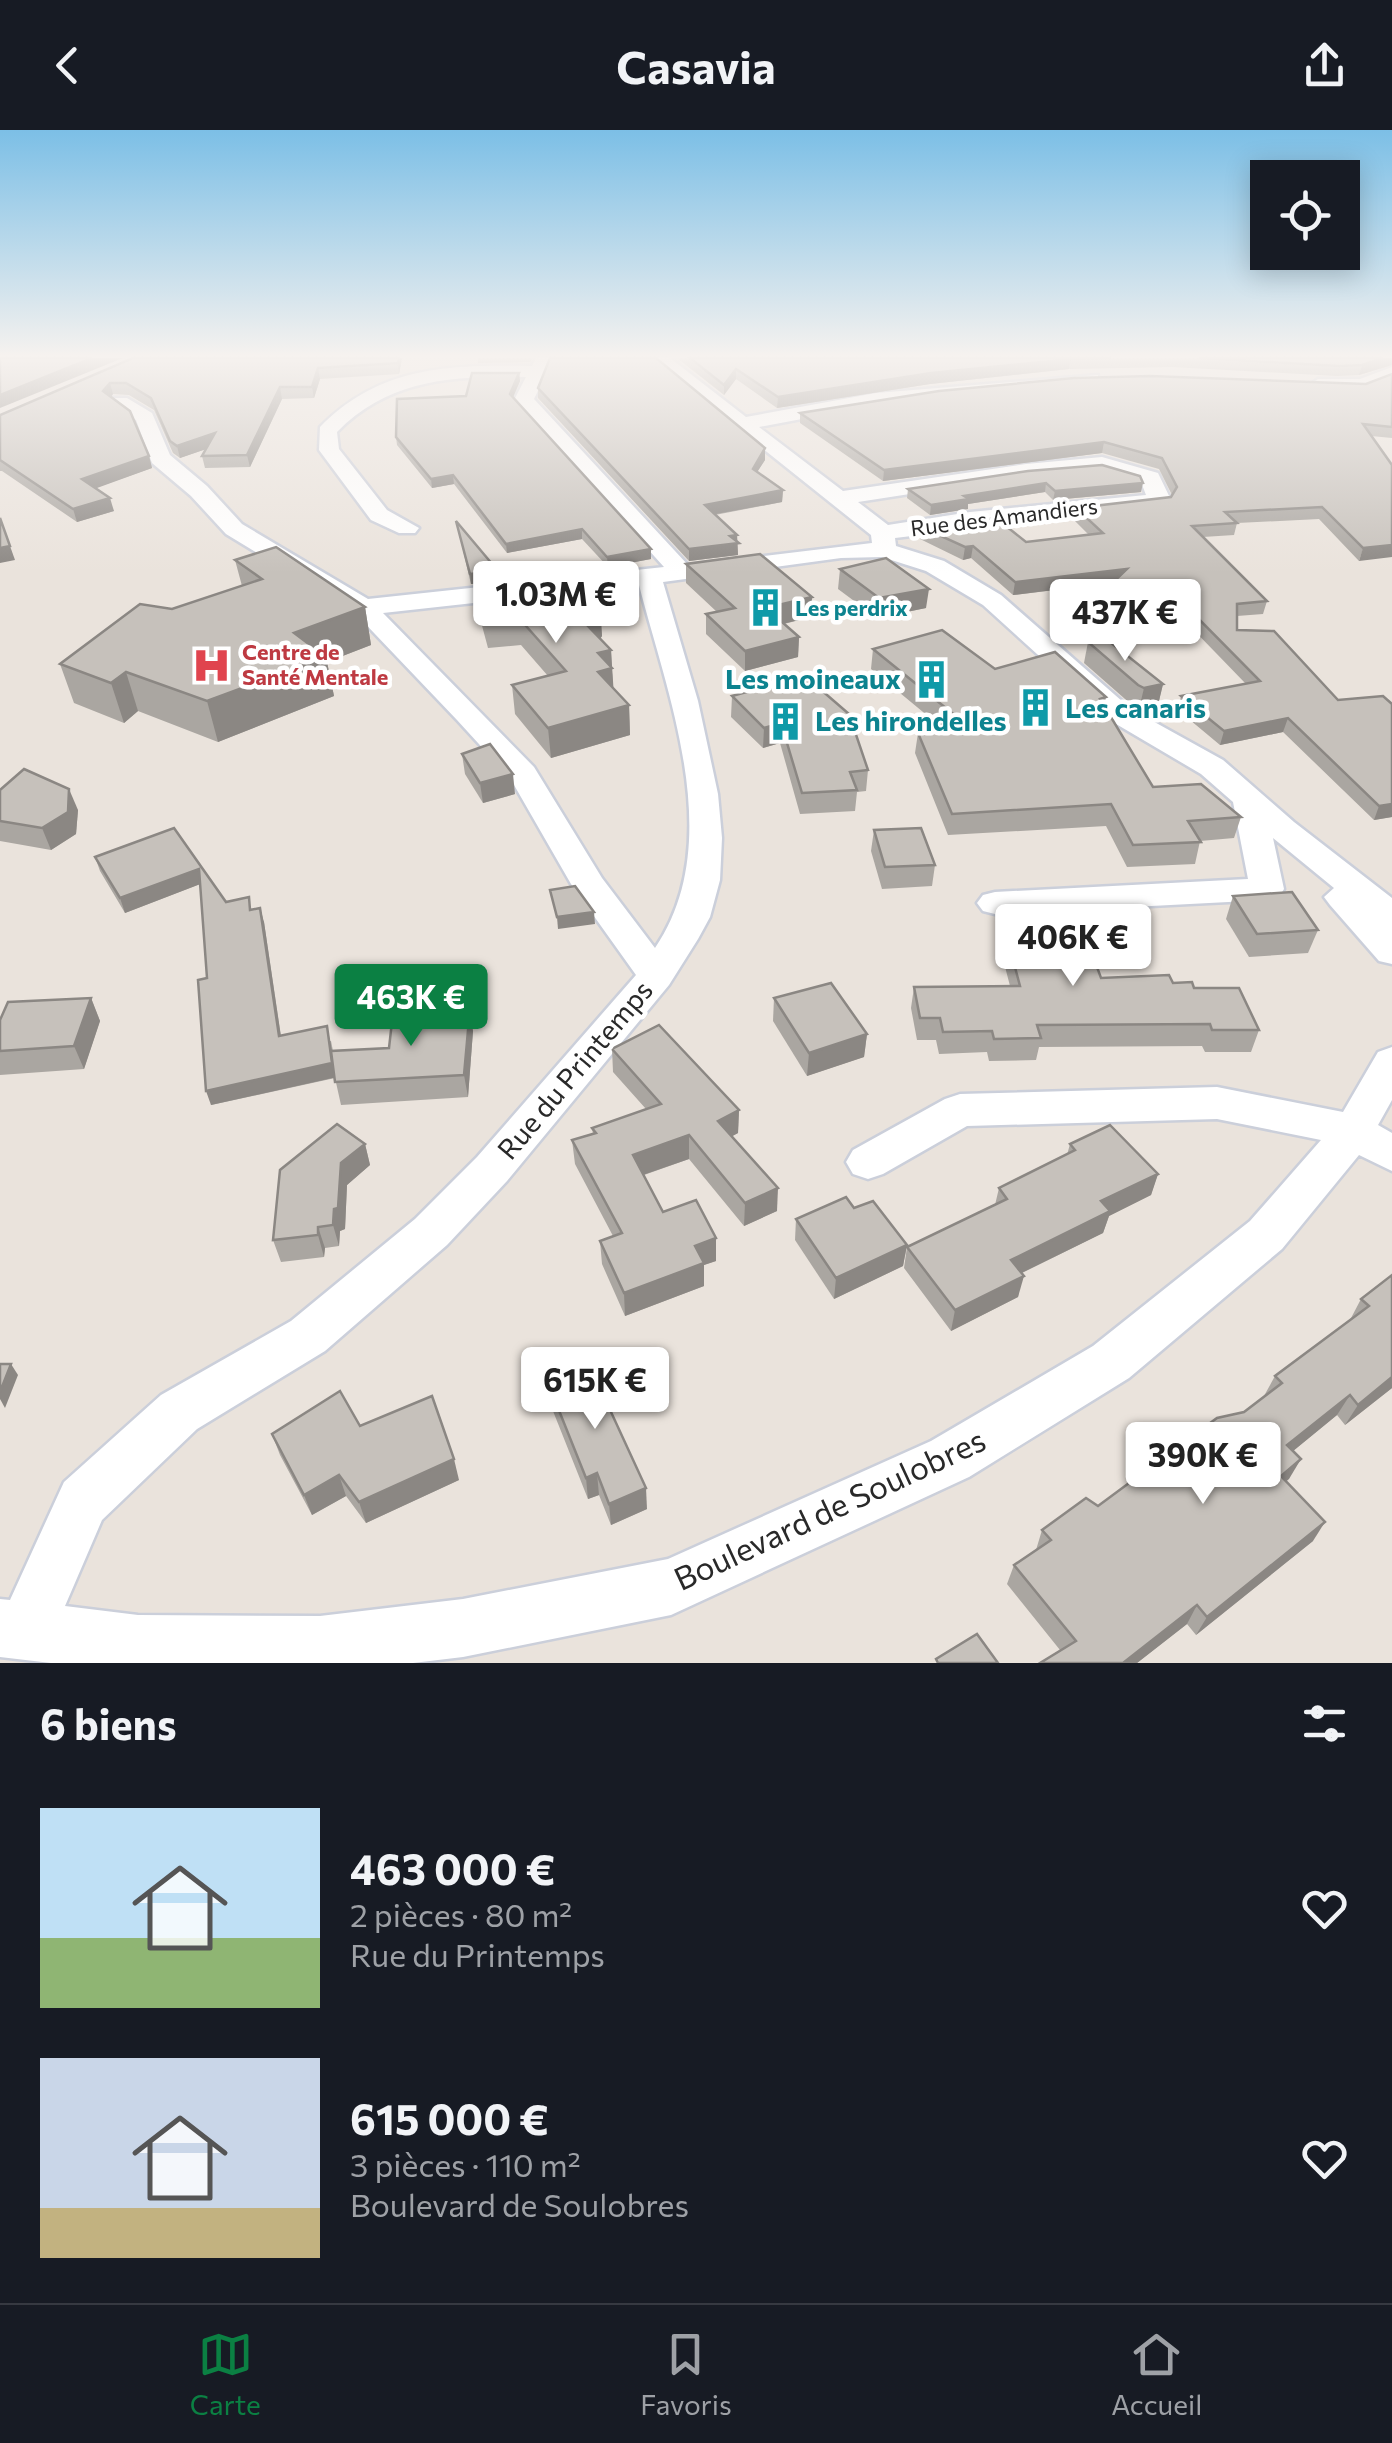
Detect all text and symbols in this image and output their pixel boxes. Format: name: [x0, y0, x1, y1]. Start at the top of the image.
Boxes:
icon: back: [40, 38, 95, 93]
text: Casavia: [616, 38, 776, 93]
icon: share: [1297, 38, 1352, 93]
map controls: [1250, 160, 1360, 270]
button: locate: [1250, 160, 1360, 270]
street label: Rue des Amandiers: [909, 492, 1099, 541]
pin: 1.03M €: [464, 561, 648, 646]
text: 1.03M €: [495, 573, 617, 613]
pin: 437K €: [1044, 579, 1206, 664]
building icon: Les perdrix: [744, 587, 786, 629]
text: 437K €: [1072, 591, 1178, 631]
place label: Les perdrix: [795, 594, 908, 621]
place label: Centre de Santé Mentale: [242, 638, 388, 690]
hospital icon: Centre de Santé Mentale: [191, 644, 233, 686]
building icon: Les moineaux: [910, 658, 952, 700]
place label: Les moineaux: [725, 661, 901, 695]
building icon: Les canaris: [1014, 687, 1056, 729]
place label: Les canaris: [1065, 690, 1206, 724]
building icon: Les hirondelles: [764, 700, 806, 742]
place label: Les hirondelles: [815, 703, 1007, 737]
pin: 406K €: [992, 904, 1154, 989]
text: 406K €: [1017, 916, 1129, 956]
pin: 463K €: [330, 964, 492, 1049]
street label: Rue du Printemps: [490, 973, 659, 1166]
text: 463K €: [357, 976, 465, 1016]
pin: 615K €: [514, 1347, 676, 1432]
text: 615K €: [543, 1359, 647, 1399]
street label: Boulevard de Soulobres: [667, 1418, 991, 1598]
pin: 390K €: [1122, 1422, 1284, 1507]
text: 390K €: [1148, 1434, 1258, 1474]
icon: filters: [1297, 1696, 1352, 1751]
text: 6 biens: [40, 1697, 176, 1749]
text: 463 000 €: [350, 1842, 555, 1894]
icon: home: [120, 1848, 240, 1968]
icon: heart: [1297, 1881, 1352, 1936]
text: 2 pièces · 80 m²: [350, 1894, 572, 1934]
text: Rue du Printemps: [350, 1934, 605, 1974]
text: 615 000 €: [350, 2092, 549, 2144]
icon: home: [120, 2098, 240, 2218]
icon: heart: [1297, 2131, 1352, 2186]
text: 3 pièces · 110 m²: [350, 2144, 581, 2184]
text: Boulevard de Soulobres: [350, 2184, 689, 2224]
tab: Carte: [190, 2327, 261, 2421]
tab: Favoris: [640, 2327, 732, 2421]
tab: Accueil: [1111, 2327, 1202, 2421]

